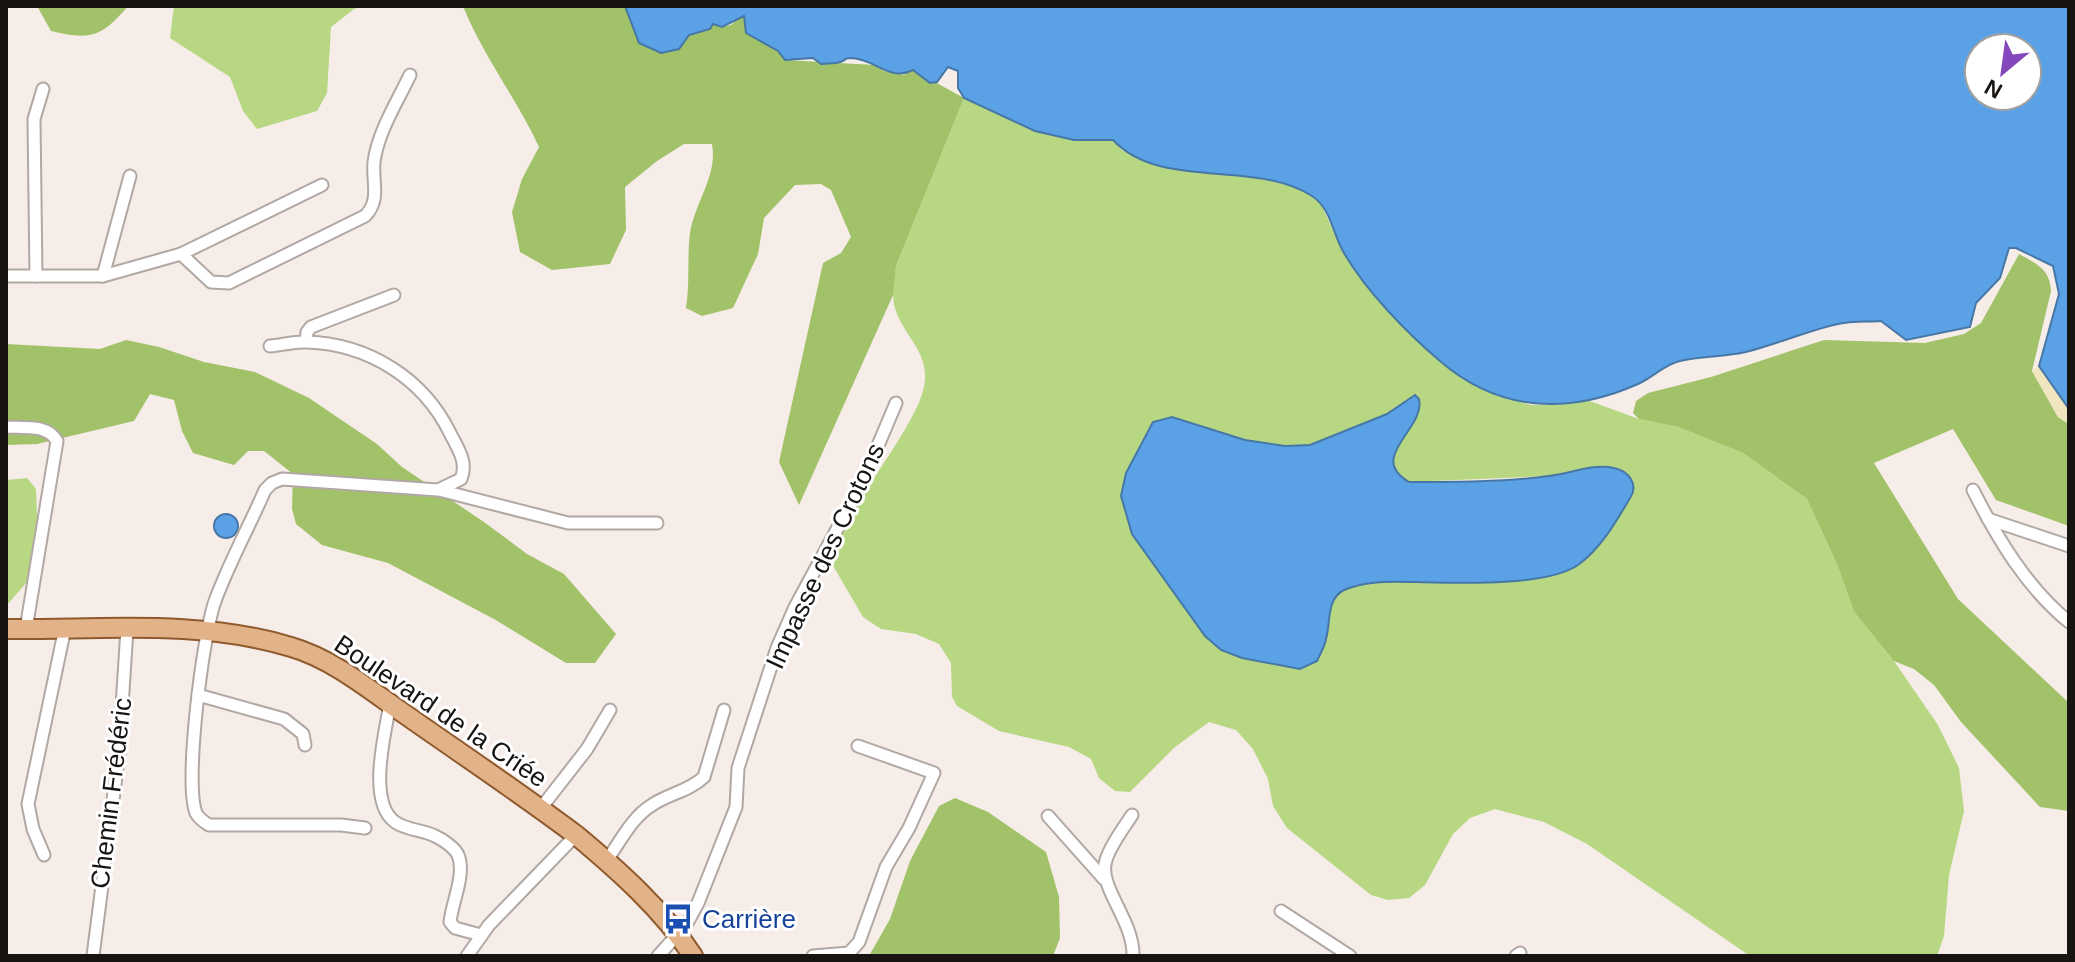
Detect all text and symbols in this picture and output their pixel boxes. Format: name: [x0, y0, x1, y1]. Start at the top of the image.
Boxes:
north arrow: [1963, 32, 2043, 112]
text: N: [1981, 74, 2007, 104]
street label: Impasse des Crotons: [759, 438, 891, 674]
street label: Boulevard de la Criée: [329, 629, 553, 793]
street label: Chemin Frédéric: [84, 696, 138, 890]
bus stop icon: Carrière: [661, 902, 695, 936]
place label: Carrière: [702, 904, 796, 934]

